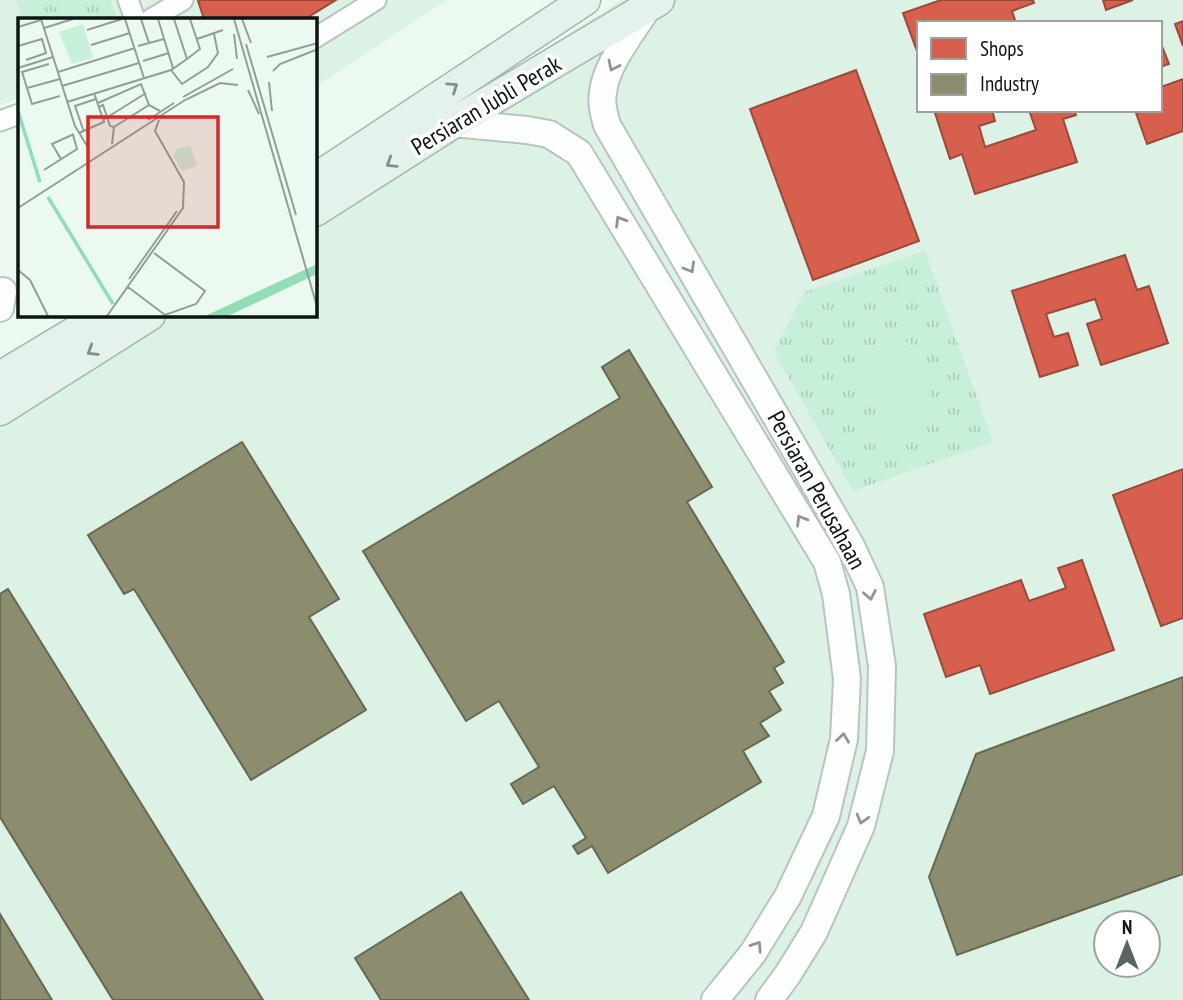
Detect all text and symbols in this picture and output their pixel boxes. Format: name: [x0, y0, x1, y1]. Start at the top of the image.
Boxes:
inset map: [18, 18, 317, 317]
legend: [917, 21, 1162, 112]
text: Shops: [980, 35, 1024, 62]
street label: Persiaran Jubli Perak: [405, 48, 567, 162]
one-way arrow: [607, 59, 621, 71]
text: Industry: [980, 70, 1039, 97]
one-way arrow: [446, 82, 459, 95]
one-way arrow: [386, 154, 399, 167]
one-way arrow: [615, 215, 628, 228]
one-way arrow: [682, 261, 695, 273]
one-way arrow: [87, 343, 100, 356]
street label: Persiaran Perusahaan: [761, 405, 873, 575]
one-way arrow: [797, 514, 810, 527]
one-way arrow: [862, 589, 877, 601]
one-way arrow: [835, 732, 850, 744]
one-way arrow: [856, 813, 870, 825]
north arrow: [1092, 909, 1162, 979]
text: N: [1122, 915, 1132, 939]
one-way arrow: [748, 941, 761, 954]

